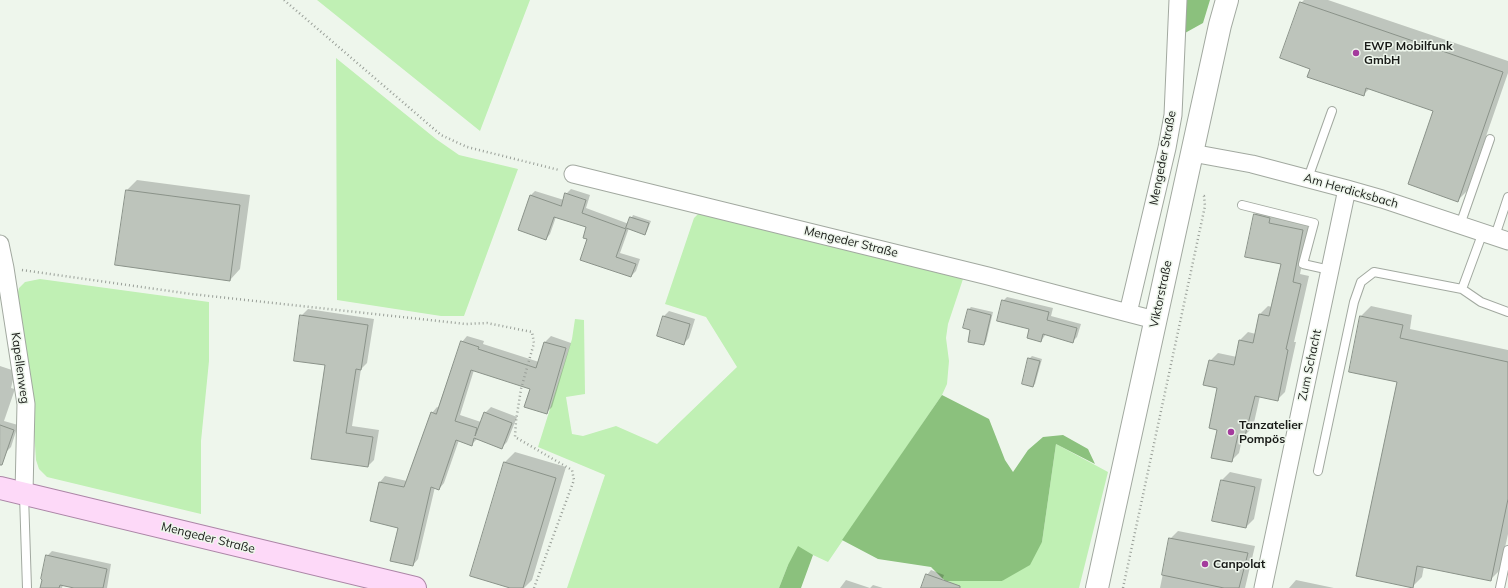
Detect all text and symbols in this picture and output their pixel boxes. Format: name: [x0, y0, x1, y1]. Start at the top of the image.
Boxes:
place label: EWP Mobilfunk GmbH: [1364, 39, 1453, 67]
marker: EWP Mobilfunk GmbH: [1351, 48, 1361, 58]
street label: Mengeder Straße: [1147, 109, 1179, 207]
street label: Am Herdicksbach: [1302, 171, 1400, 211]
street label: Mengeder Straße: [803, 223, 899, 261]
street label: Viktorstraße: [1147, 259, 1175, 329]
street label: Zum Schacht: [1295, 328, 1325, 402]
street label: Kapellenweg: [8, 331, 32, 405]
place label: Tanzatelier Pompös: [1239, 418, 1302, 446]
marker: Tanzatelier Pompös: [1226, 427, 1236, 437]
street label: Mengeder Straße: [160, 519, 256, 557]
place label: Canpolat: [1213, 557, 1265, 571]
marker: Canpolat: [1200, 559, 1210, 569]

